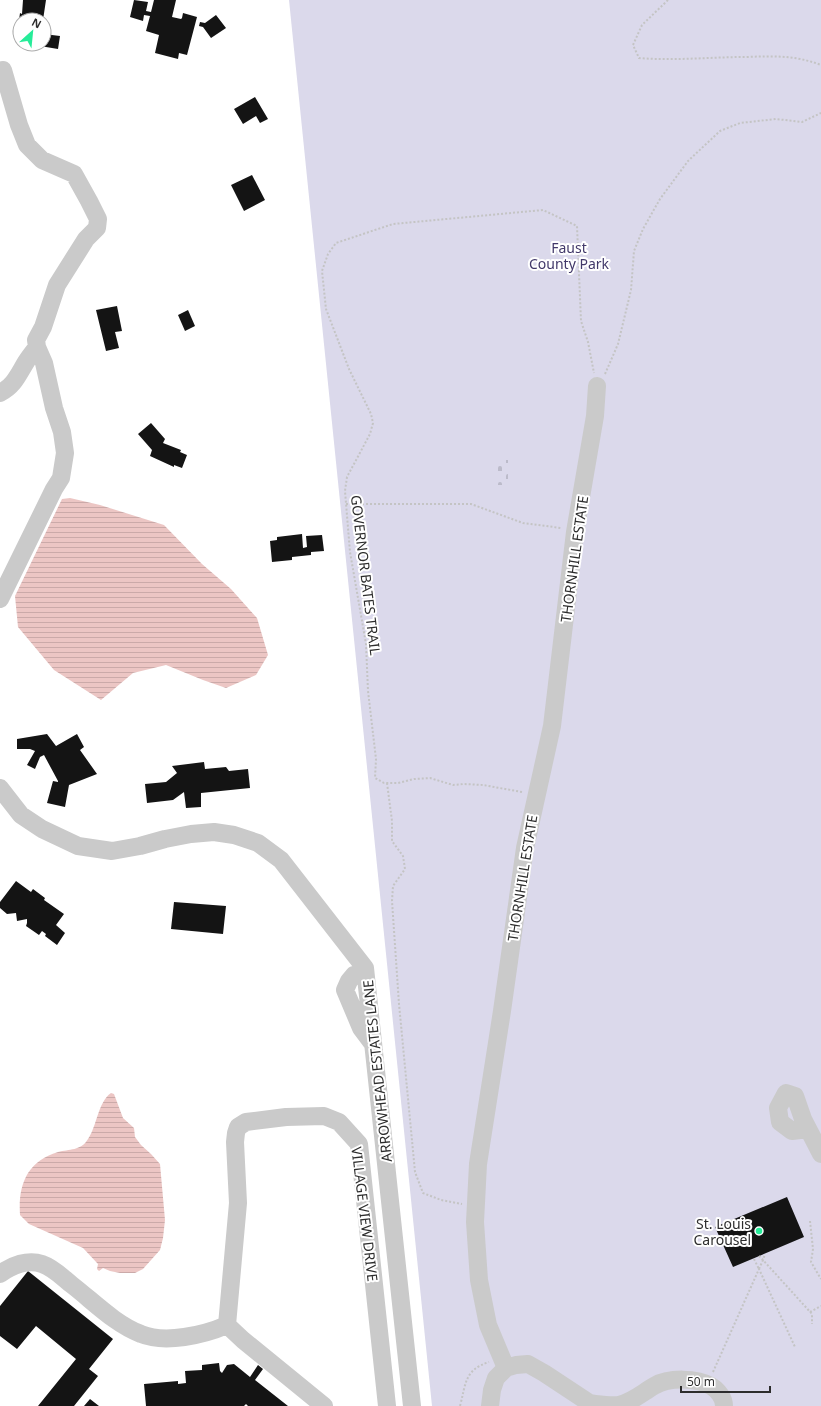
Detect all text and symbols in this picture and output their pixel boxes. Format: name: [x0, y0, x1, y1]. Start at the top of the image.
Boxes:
north arrow: [12, 12, 52, 52]
text: N: [29, 14, 44, 31]
park label: Faust County Park: [529, 238, 610, 273]
street label: GOVERNOR BATES TRAIL: [347, 494, 385, 656]
street label: THORNHILL ESTATE: [556, 494, 592, 624]
street label: THORNHILL ESTATE: [503, 813, 541, 943]
street label: ARROWHEAD ESTATES LANE: [358, 979, 396, 1163]
street label: VILLAGE VIEW DRIVE: [347, 1146, 383, 1282]
place label: St. Louis Carousel: [693, 1214, 751, 1249]
marker: St. Louis Carousel: [754, 1226, 764, 1236]
scale bar: [681, 1368, 770, 1394]
text: 50 m: [687, 1373, 715, 1390]

